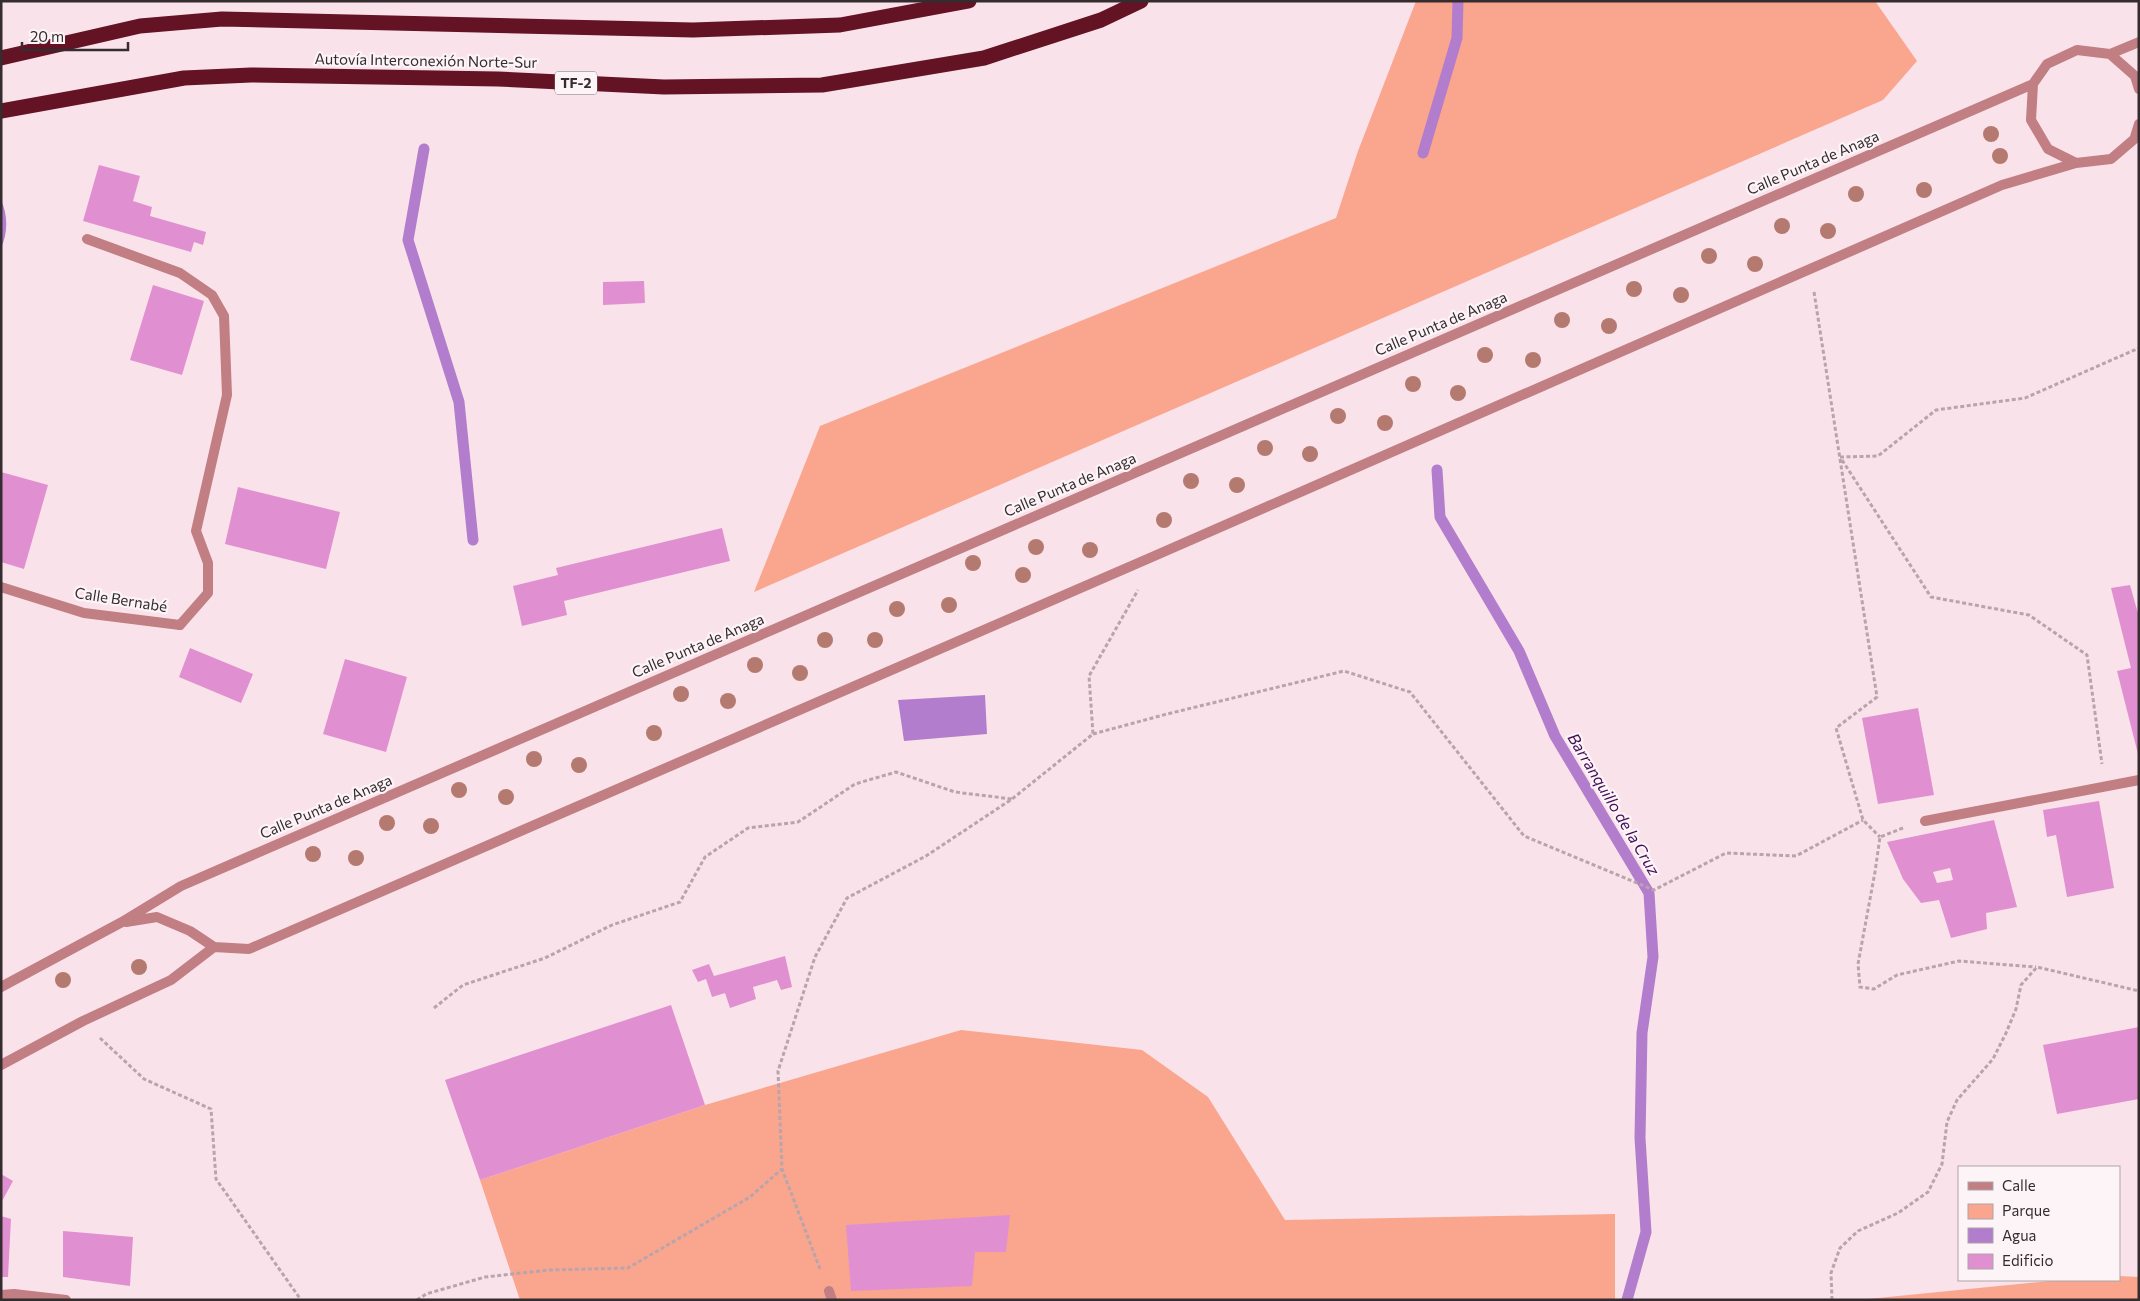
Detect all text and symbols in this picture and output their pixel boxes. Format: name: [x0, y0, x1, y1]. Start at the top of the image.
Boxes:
scale bar: [22, 20, 129, 52]
text: 20 m: [30, 27, 64, 45]
street label: Autovía Interconexión Norte-Sur: [314, 49, 538, 71]
road number: TF-2: [555, 72, 597, 95]
street label: Calle Punta de Anaga: [1744, 126, 1881, 198]
street label: Calle Punta de Anaga: [1372, 287, 1509, 359]
street label: Calle Punta de Anaga: [1001, 448, 1138, 520]
street label: Calle Bernabé: [74, 583, 169, 615]
street label: Calle Punta de Anaga: [629, 609, 766, 681]
water label: Barranquillo de la Cruz: [1564, 729, 1664, 878]
street label: Calle Punta de Anaga: [257, 770, 394, 842]
legend: [1958, 1166, 2120, 1281]
text: Calle: [2002, 1176, 2036, 1194]
text: Parque: [2002, 1201, 2050, 1219]
text: Agua: [2002, 1226, 2036, 1244]
text: Edificio: [2002, 1251, 2053, 1269]

